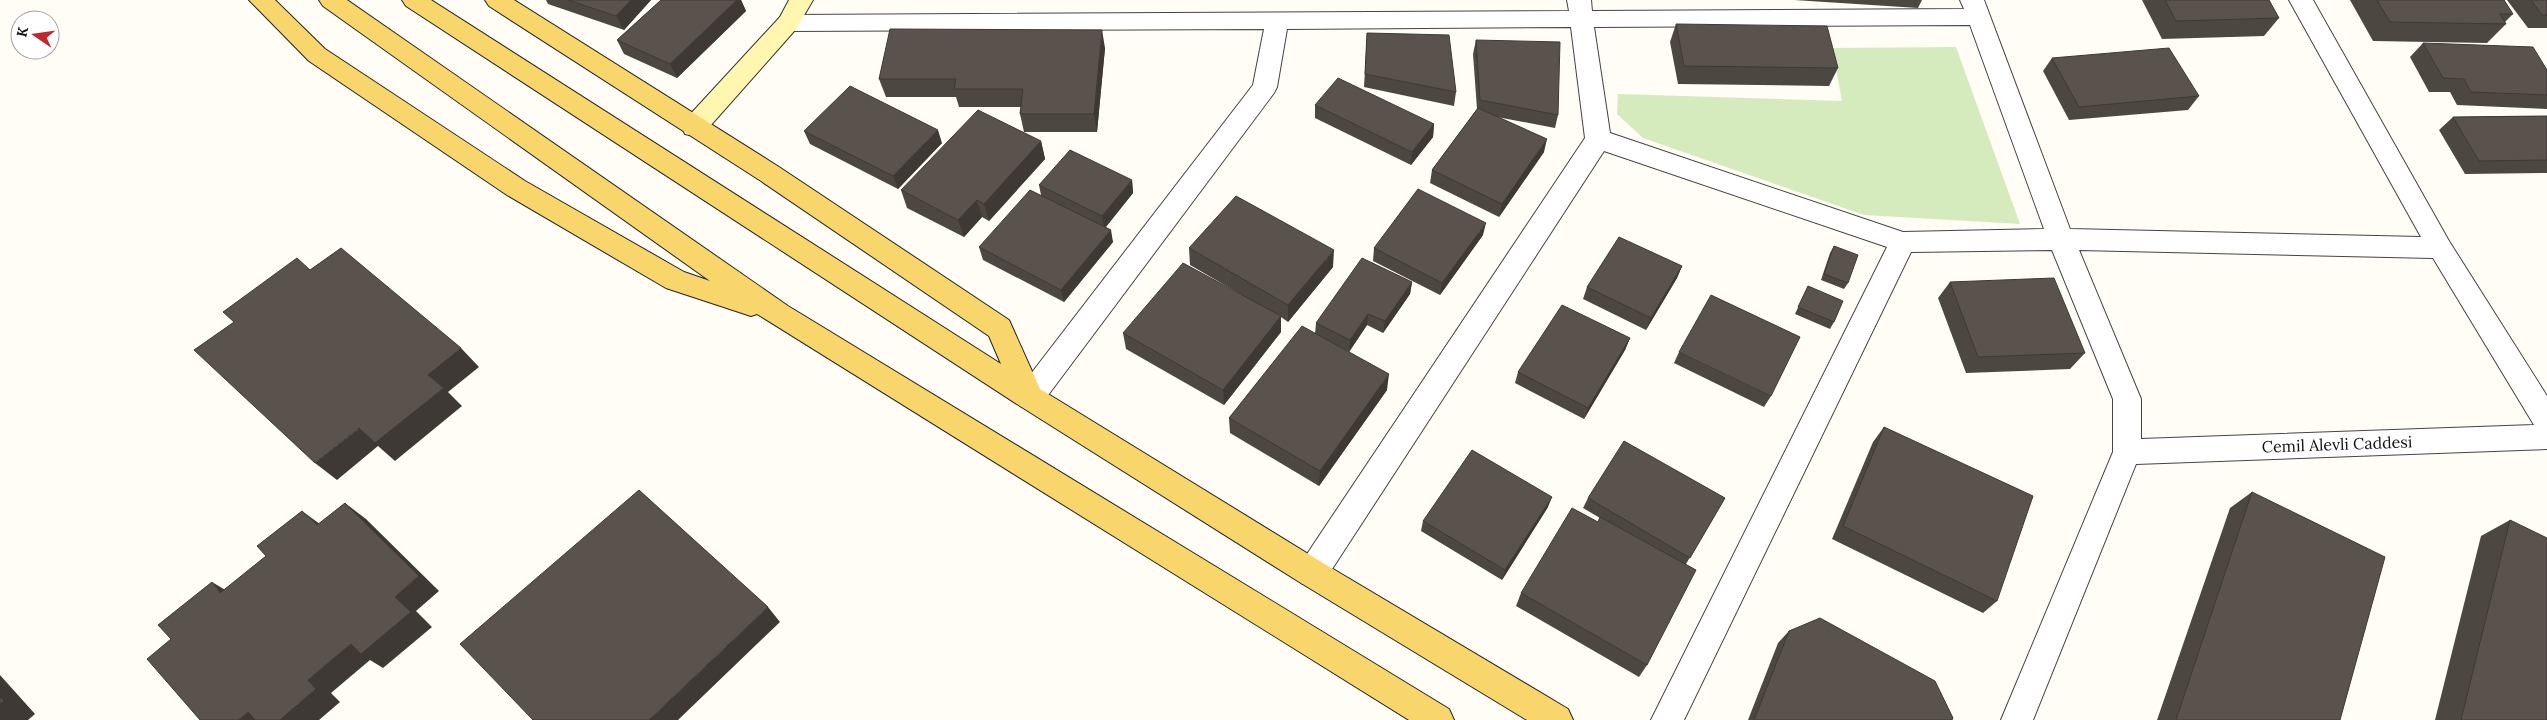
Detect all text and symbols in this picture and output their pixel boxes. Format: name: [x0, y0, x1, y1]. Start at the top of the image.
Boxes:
north arrow: [10, 10, 60, 60]
text: K: [12, 25, 32, 39]
street label: Cemil Alevli Caddesi: [2261, 431, 2413, 457]

